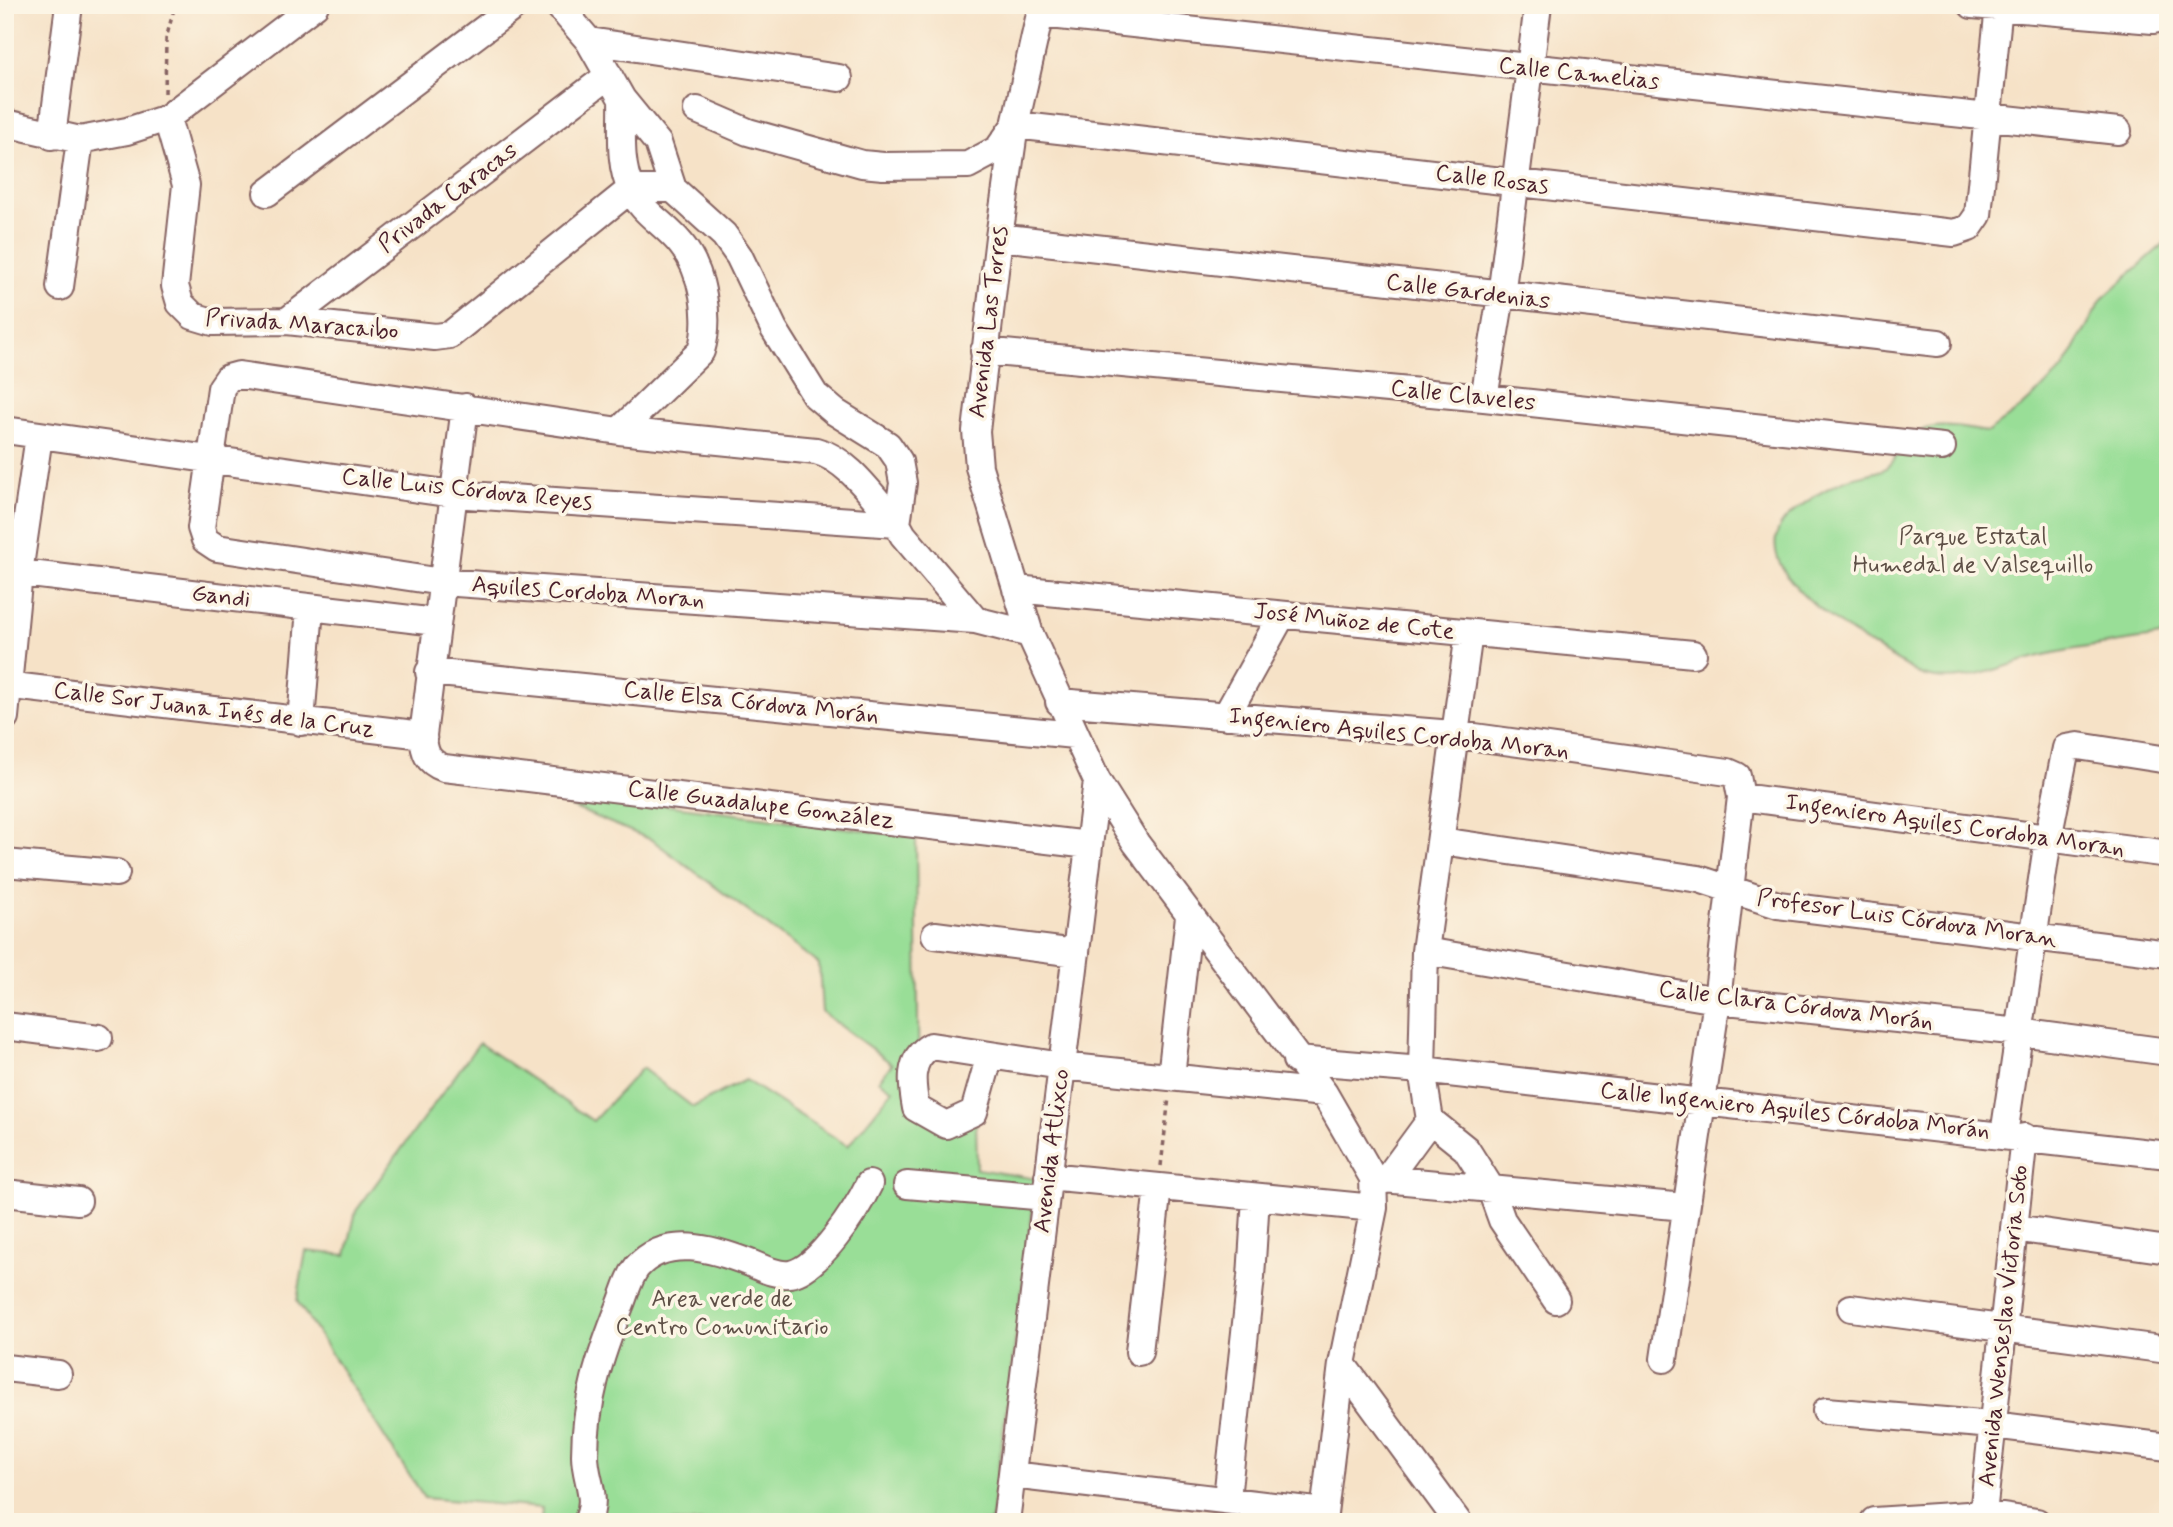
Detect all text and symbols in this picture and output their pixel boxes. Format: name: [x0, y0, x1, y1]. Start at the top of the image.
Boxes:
street label: Calle Camelias: [1497, 50, 1661, 98]
street label: Privada Caracas: [372, 135, 524, 261]
street label: Calle Rosas: [1434, 158, 1550, 202]
street label: Avenida Las Torres: [962, 224, 1016, 420]
street label: Calle Gardenias: [1384, 267, 1552, 317]
street label: Privada Maracaibo: [204, 303, 400, 347]
street label: Calle Claveles: [1389, 373, 1537, 419]
street label: Calle Luis Córdova Reyes: [340, 461, 594, 519]
park label: Parque Estatal Humedal de Valsequillo: [1853, 522, 2093, 581]
street label: Aquiles Cordoba Moran: [471, 569, 705, 617]
street label: Gandi: [190, 578, 252, 616]
street label: José Muñoz de Cote: [1252, 596, 1456, 648]
street label: Calle Elsa Córdova Morán: [622, 674, 880, 732]
street label: Calle Sor Juana Inés de la Cruz: [52, 675, 376, 745]
street label: Ingeniero Aquiles Cordoba Moran: [1227, 701, 1571, 770]
street label: Calle Guadalupe González: [626, 773, 896, 837]
street label: Ingeniero Aquiles Cordoba Moran: [1783, 787, 2126, 868]
street label: Profesor Luis Córdova Moran: [1755, 883, 2059, 955]
street label: Calle Clara Córdova Morán: [1657, 974, 1935, 1038]
street label: Avenida Atlixco: [1027, 1067, 1077, 1235]
street label: Calle Ingeniero Aquiles Córdoba Morán: [1598, 1075, 1991, 1150]
street label: Avenida Wenseslao Victoria Soto: [1972, 1164, 2036, 1488]
park label: Area verde de Centro Comunitario: [615, 1284, 829, 1343]

